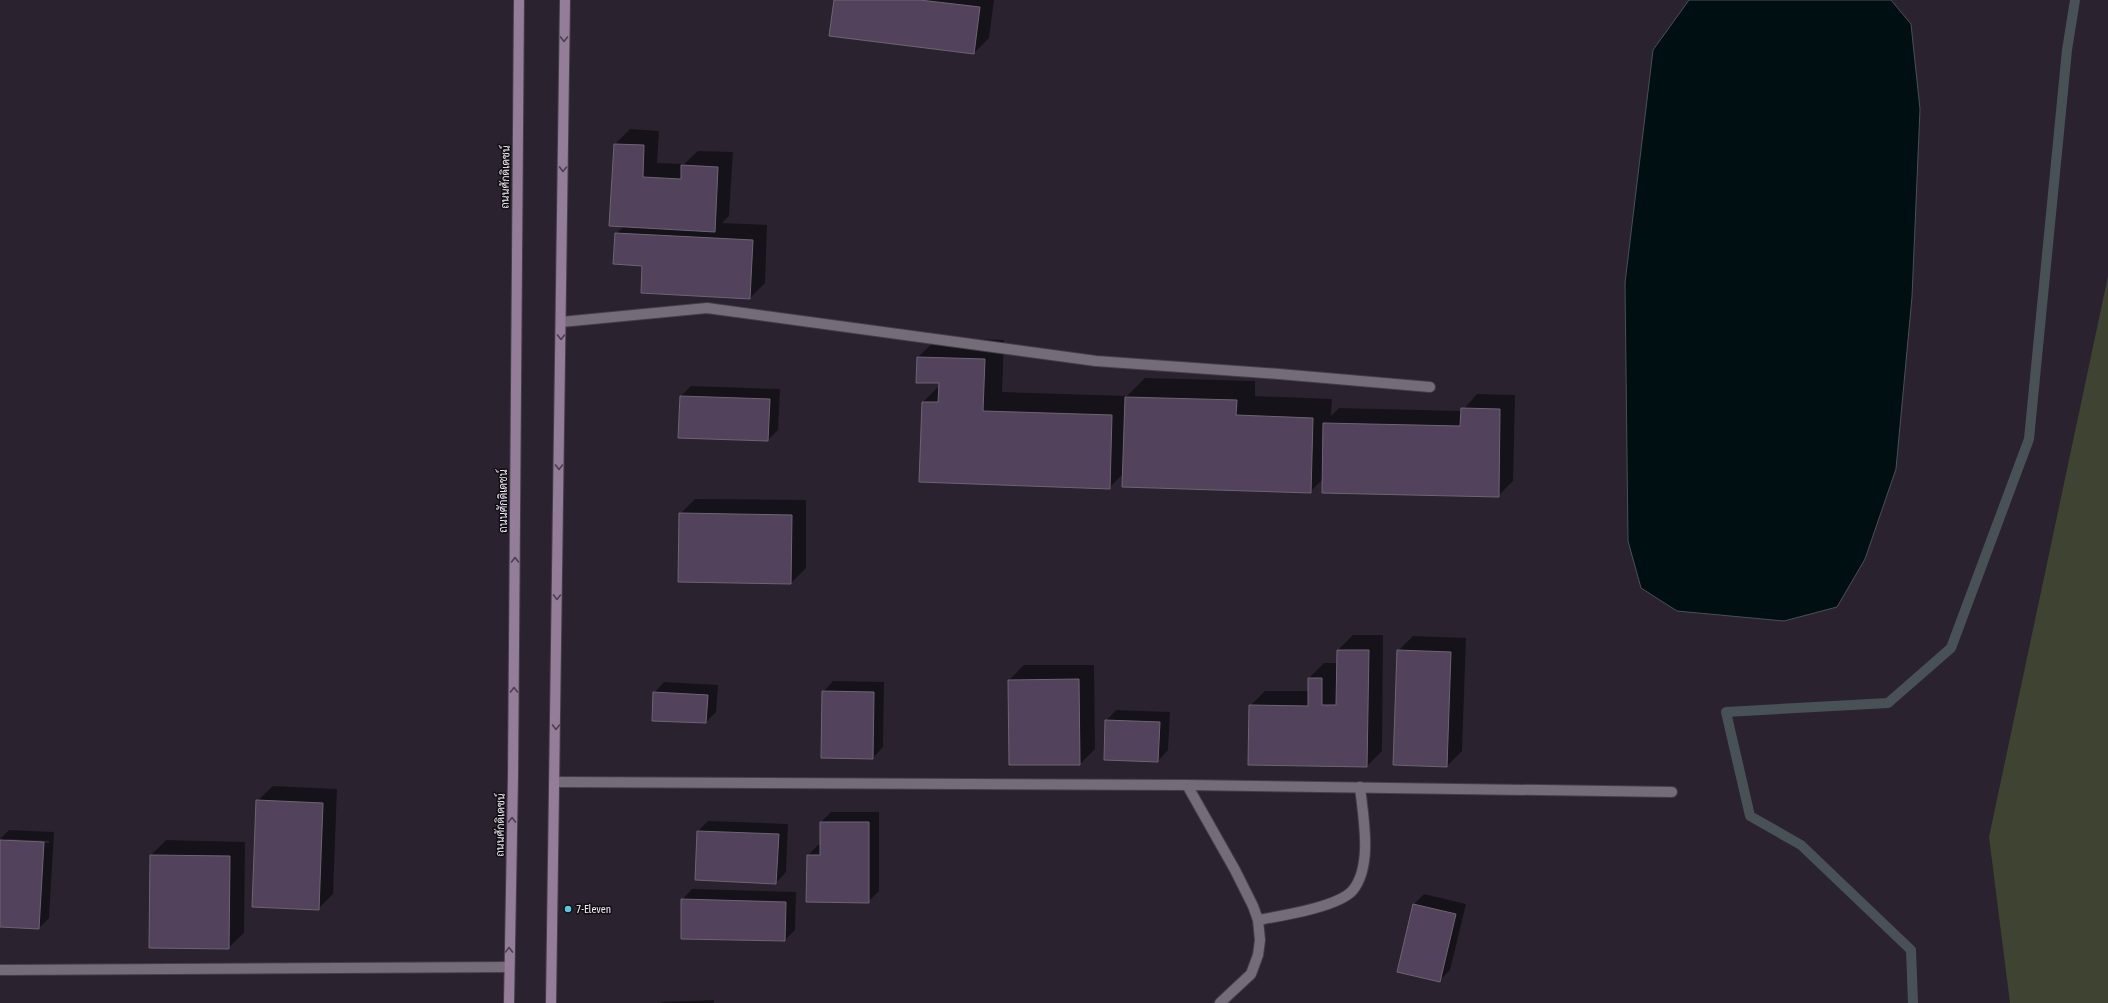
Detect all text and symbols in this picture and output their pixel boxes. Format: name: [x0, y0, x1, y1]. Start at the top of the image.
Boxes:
one-way arrow: [560, 36, 568, 42]
street label: ถนนศักดิเดชน์: [496, 145, 512, 209]
one-way arrow: [559, 166, 567, 172]
one-way arrow: [557, 334, 565, 340]
one-way arrow: [555, 464, 563, 470]
street label: ถนนศักดิเดชน์: [495, 469, 509, 533]
one-way arrow: [511, 557, 519, 563]
one-way arrow: [553, 594, 562, 600]
one-way arrow: [510, 687, 518, 693]
one-way arrow: [552, 724, 560, 730]
street label: ถนนศักดิเดชน์: [491, 793, 507, 857]
one-way arrow: [508, 817, 516, 823]
place label: 7-Eleven: [576, 903, 611, 915]
marker: 7-Eleven: [563, 904, 573, 914]
one-way arrow: [505, 947, 513, 953]

